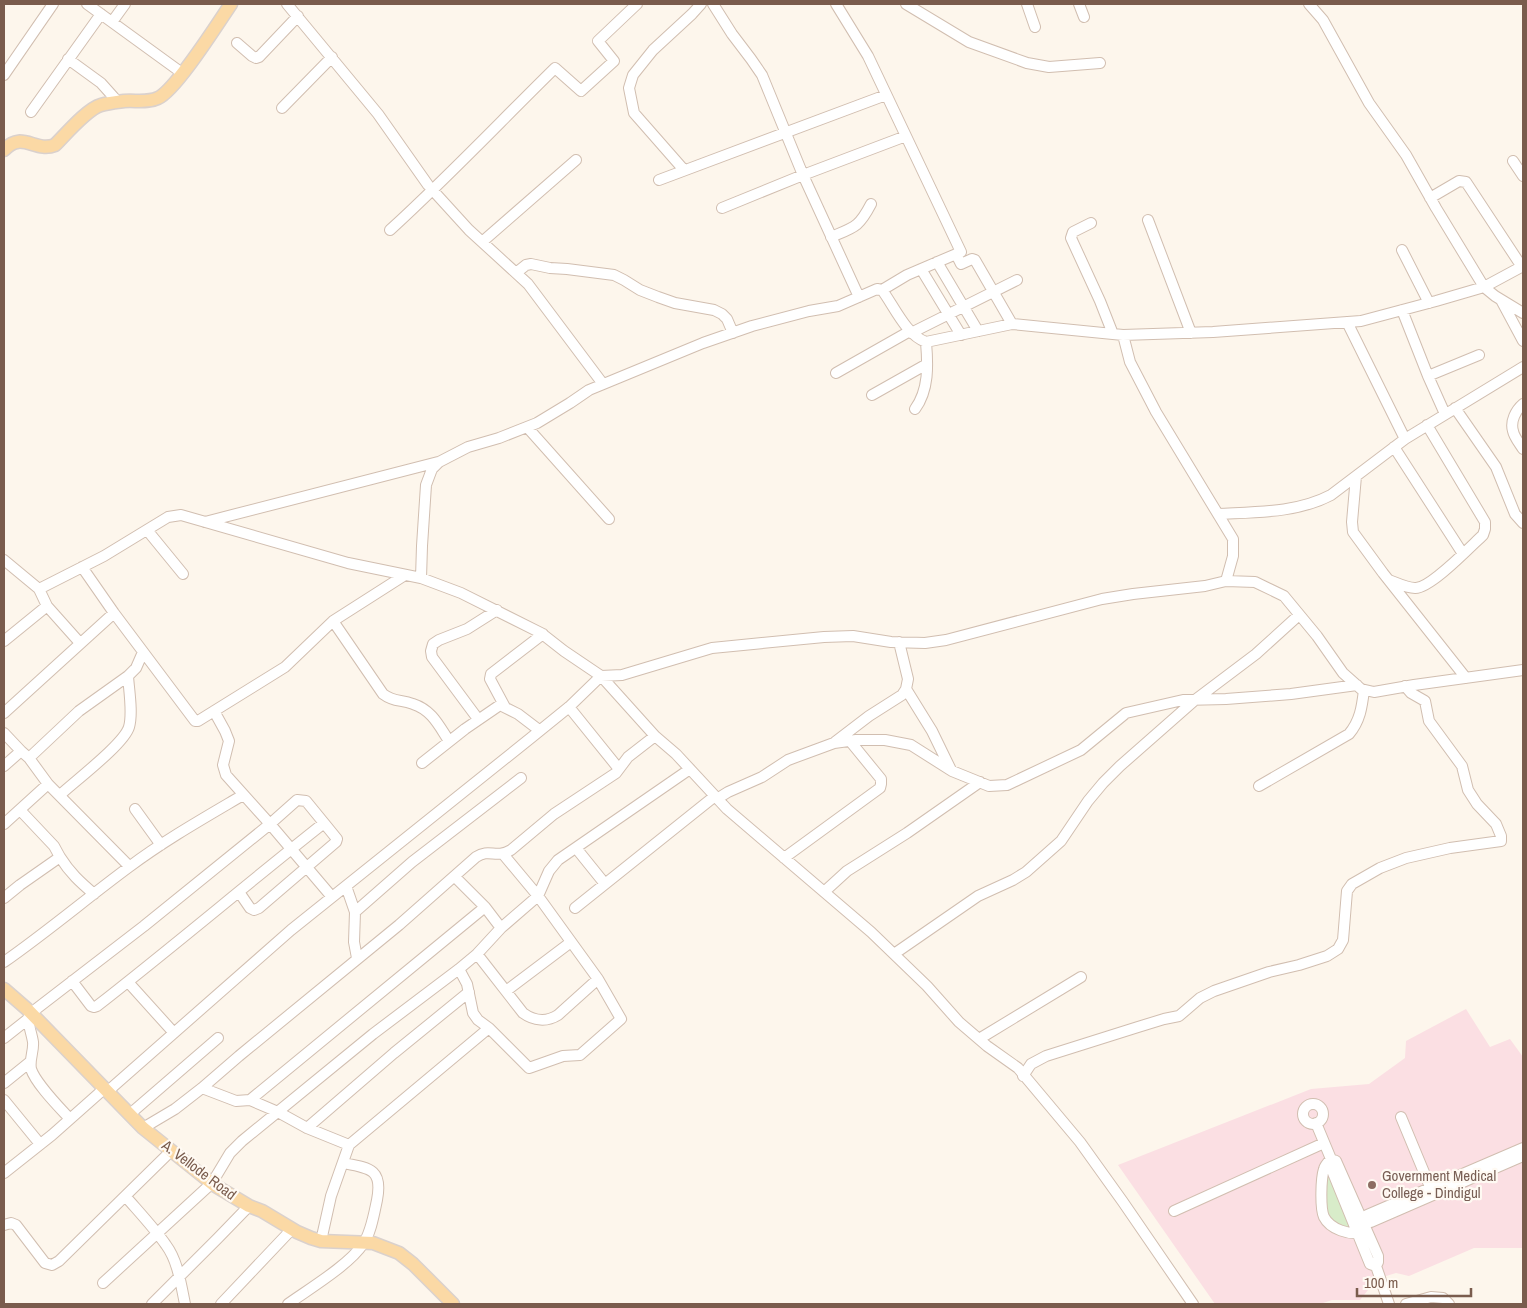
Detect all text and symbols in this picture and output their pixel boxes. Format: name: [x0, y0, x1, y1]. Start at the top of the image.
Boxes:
street label: A. Vellode Road: [157, 1134, 241, 1205]
place label: Government Medical College - Dindigul: [1382, 1165, 1496, 1203]
marker: Government Medical College - Dindigul: [1366, 1179, 1378, 1191]
scale bar: [1357, 1266, 1471, 1298]
text: 100 m: [1364, 1272, 1398, 1293]

